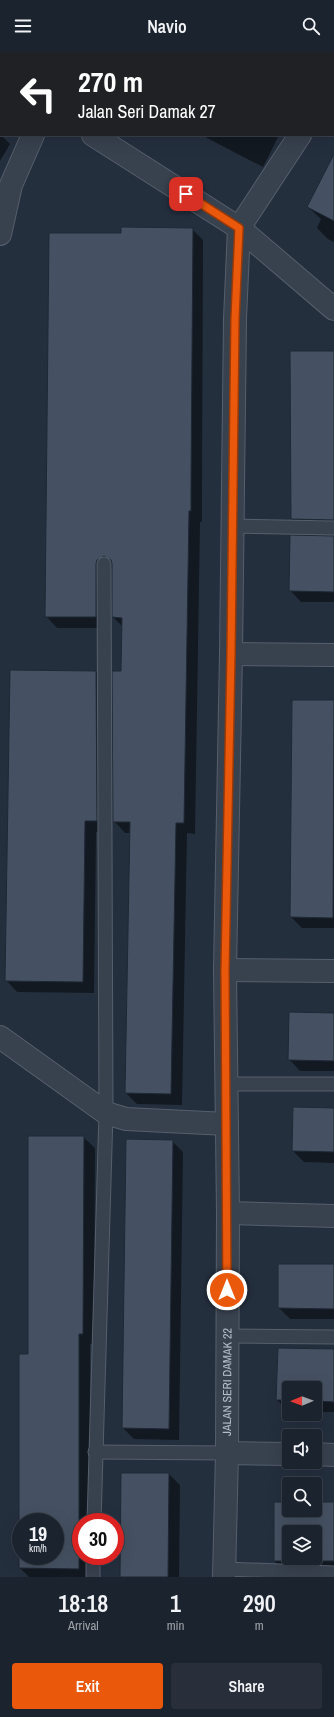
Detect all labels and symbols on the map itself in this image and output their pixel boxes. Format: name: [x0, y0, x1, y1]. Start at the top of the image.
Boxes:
pin: [169, 177, 203, 211]
position arrow: [206, 1269, 248, 1311]
street label: JALAN SERI DAMAK 22: [219, 1328, 236, 1436]
north arrow: [282, 1381, 322, 1421]
speed limit sign: 30: [72, 1513, 124, 1565]

